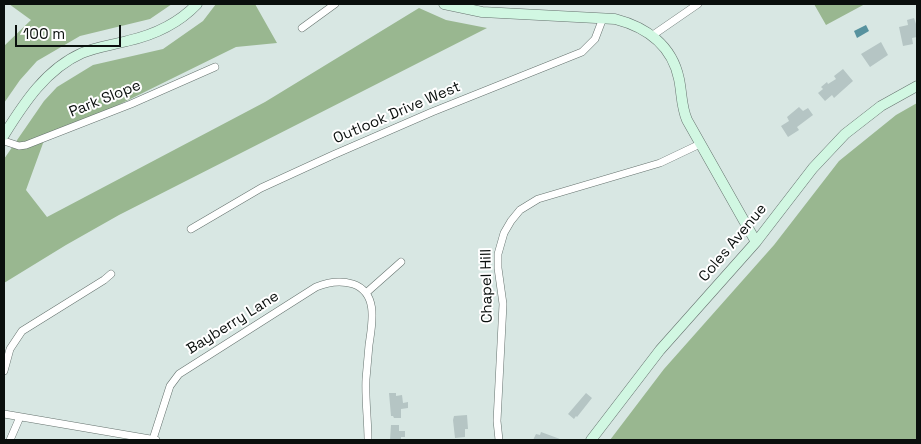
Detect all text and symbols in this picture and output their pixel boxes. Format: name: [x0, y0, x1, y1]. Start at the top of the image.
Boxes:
scale bar: [18, 15, 124, 47]
text: 100 m: [23, 24, 65, 43]
street label: Park Slope: [67, 76, 143, 122]
street label: Outlook Drive West: [331, 78, 463, 148]
street label: Coles Avenue: [695, 200, 771, 286]
street label: Chapel Hill: [477, 249, 497, 323]
street label: Bayberry Lane: [184, 287, 282, 359]

